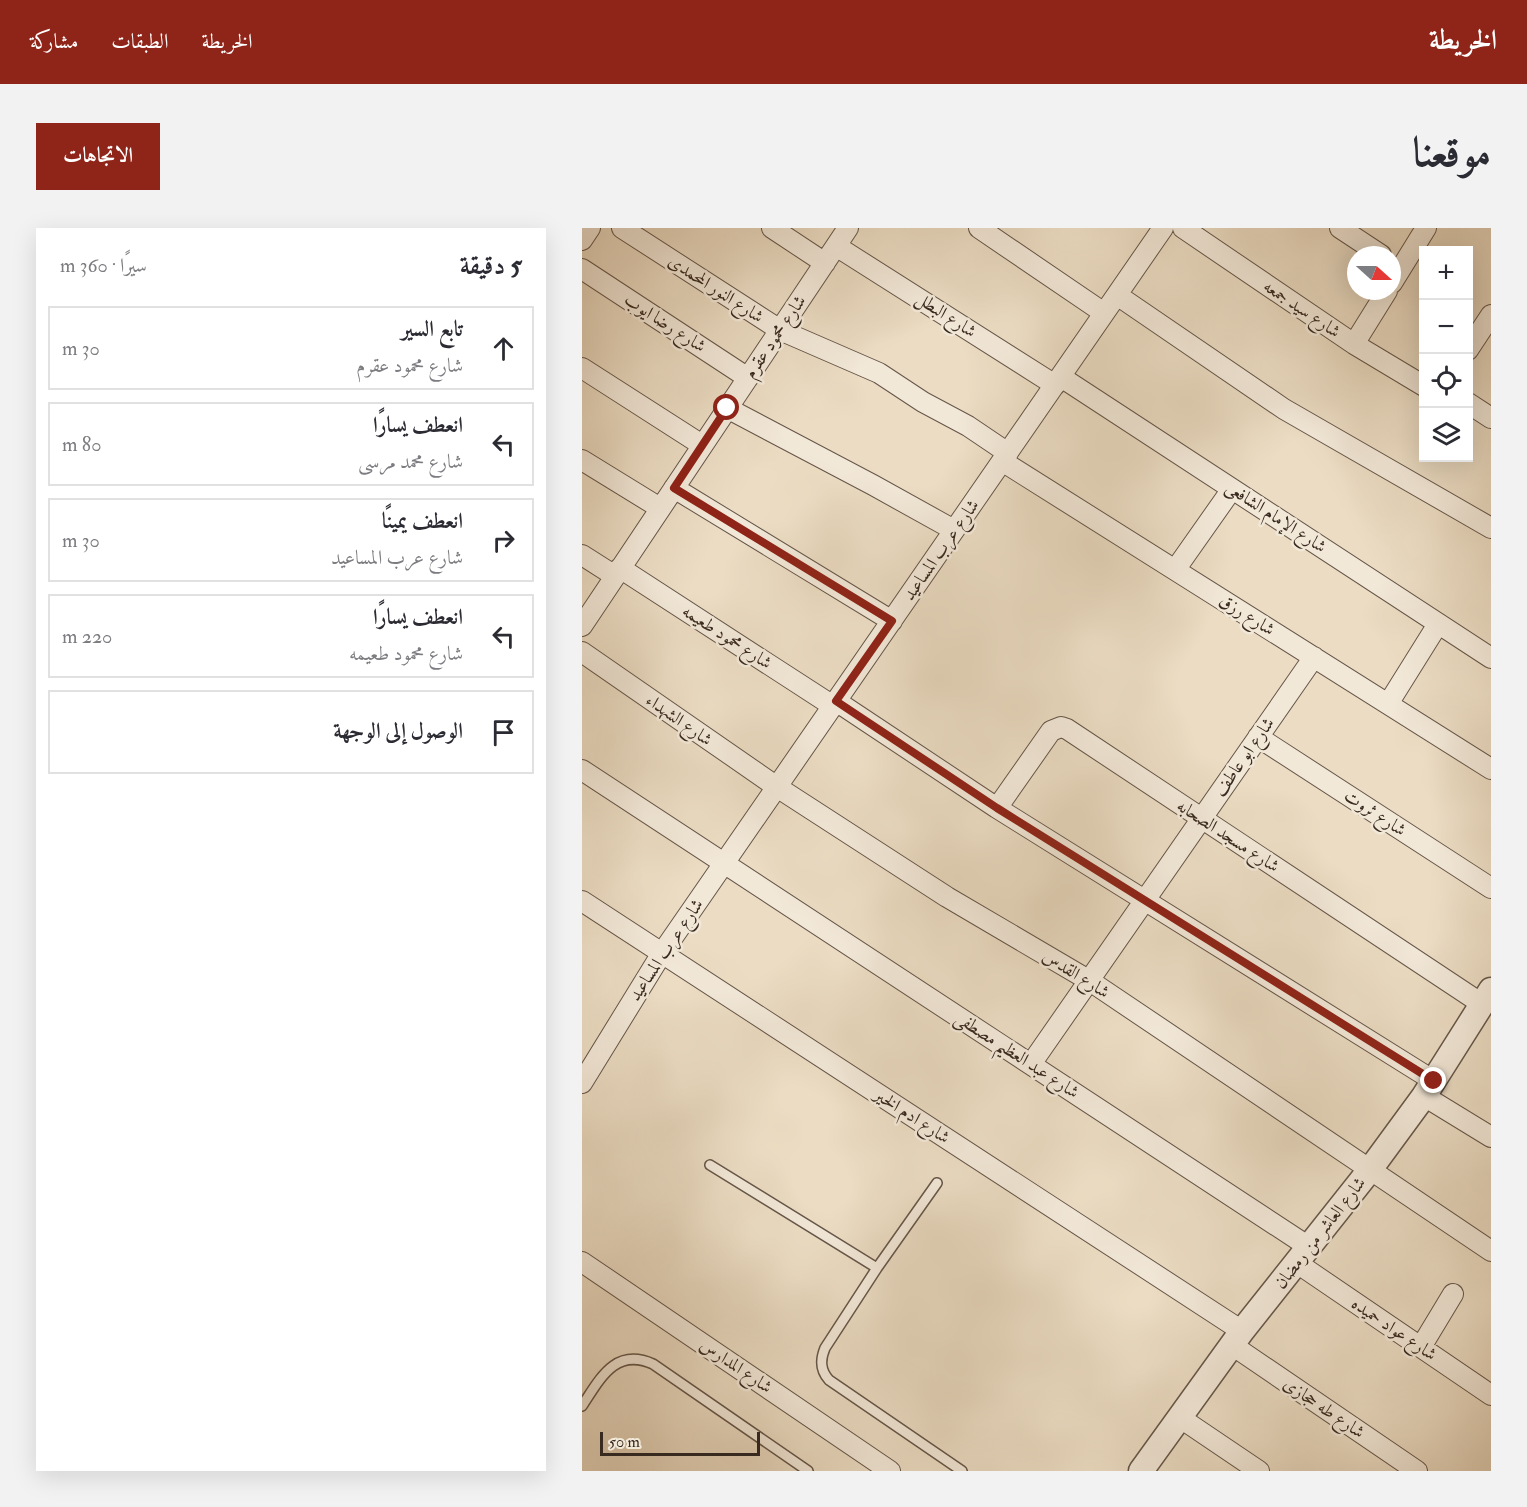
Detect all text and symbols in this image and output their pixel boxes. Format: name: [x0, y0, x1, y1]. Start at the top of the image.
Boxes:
text: الخريطة: [1429, 23, 1497, 58]
text: مشاركة: [30, 28, 78, 55]
text: الطبقات: [111, 28, 168, 55]
text: الخريطة: [201, 28, 253, 55]
button: الاتجاهات: [36, 123, 160, 190]
text: موقعنا: [1413, 127, 1491, 179]
north arrow: [1347, 246, 1401, 300]
map controls: [1419, 246, 1473, 462]
button: +: [1419, 246, 1473, 300]
text: 5 دقيقة: [460, 250, 522, 282]
street label: شارع النور المحمدى: [662, 250, 768, 331]
text: سيرًا · 360 m: [60, 253, 147, 278]
street label: شارع سيد جمعه: [1257, 275, 1345, 346]
street label: شارع البطل: [910, 287, 981, 346]
street label: شارع رضا ايوب: [618, 288, 710, 360]
street label: شارع محمود عقرم: [739, 291, 815, 385]
button: −: [1419, 300, 1473, 354]
text: تابع السير: [401, 315, 463, 343]
icon: ahead: [487, 332, 520, 365]
text: 30 m: [62, 336, 100, 361]
text: شارع محمود عقرم: [356, 353, 463, 378]
button: locate: [1419, 354, 1473, 408]
route start: [713, 394, 739, 420]
button: layers: [1419, 408, 1473, 462]
text: انعطف يسارًا: [373, 411, 463, 439]
icon: left: [487, 428, 520, 461]
text: 80 m: [62, 432, 101, 457]
text: شارع محمد مرسى: [358, 449, 463, 474]
street label: شارع الإمام الشافعى: [1219, 476, 1331, 562]
street label: شارع عرب المساعيد: [898, 495, 987, 607]
text: انعطف يمينًا: [382, 507, 463, 535]
icon: right: [487, 524, 520, 557]
text: 30 m: [62, 528, 100, 553]
text: شارع عرب المساعيد: [331, 545, 463, 570]
street label: شارع رزق: [1213, 589, 1279, 644]
street label: شارع محمود طعيمه: [676, 599, 776, 677]
text: انعطف يسارًا: [373, 603, 463, 631]
icon: left: [487, 620, 520, 653]
text: 220 m: [62, 624, 112, 649]
text: شارع محمود طعيمه: [349, 641, 463, 666]
street label: شارع الشهداء: [639, 689, 717, 754]
street label: شارع ابو عاطف: [1208, 713, 1282, 803]
icon: arrive: [487, 716, 520, 749]
text: الوصول إلى الوجهة: [333, 717, 463, 745]
street label: شارع ثروت: [1338, 784, 1411, 844]
street label: شارع مسجد الصحابه: [1171, 794, 1284, 880]
street label: شارع عرب المساعيد: [623, 894, 711, 1007]
street label: شارع القدس: [1036, 944, 1114, 1006]
street label: شارع عبد العظيم مصطفى: [947, 1006, 1084, 1109]
route end: [1420, 1067, 1446, 1093]
street label: شارع ادم الخير: [866, 1082, 954, 1152]
street label: شارع العاشر من رمضان: [1269, 1172, 1373, 1296]
street label: شارع عواد حميده: [1345, 1292, 1441, 1369]
street label: شارع المدارس: [694, 1333, 777, 1401]
street label: شارع طه حجازى: [1277, 1372, 1369, 1446]
scale bar: [600, 1429, 760, 1456]
text: 50 m: [609, 1432, 640, 1452]

